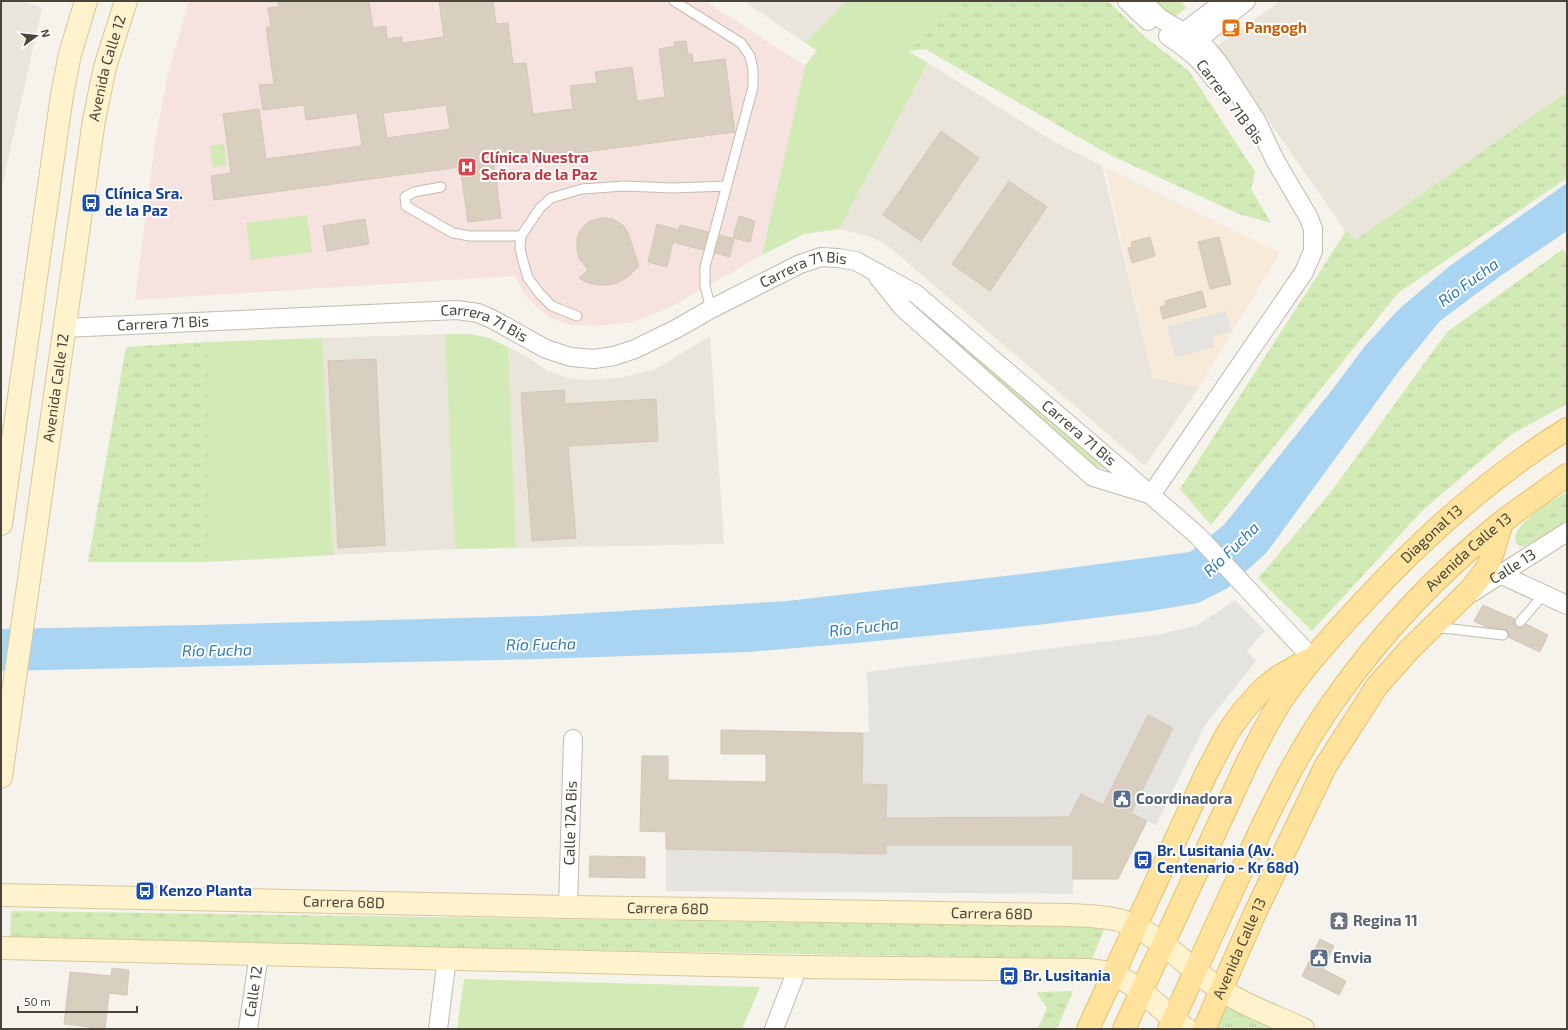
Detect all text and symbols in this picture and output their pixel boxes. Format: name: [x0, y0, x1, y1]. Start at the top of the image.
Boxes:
street label: Avenida Calle 12: [84, 13, 129, 123]
north arrow: [16, 16, 56, 56]
cafe icon: Pangogh: [1220, 17, 1242, 39]
place label: Pangogh: [1245, 18, 1307, 36]
text: N: [39, 28, 53, 39]
street label: Carrera 71B Bis: [1193, 56, 1268, 147]
place label: Clínica Nuestra Señora de la Paz: [481, 148, 597, 183]
hospital icon: Clínica Nuestra Señora de la Paz: [456, 156, 478, 178]
place label: Clínica Sra. de la Paz: [105, 184, 183, 219]
bus stop icon: Clínica Sra. de la Paz: [80, 192, 102, 214]
street label: Carrera 71 Bis: [756, 247, 848, 291]
water label: Río Fucha: [1434, 253, 1502, 310]
street label: Carrera 71 Bis: [440, 300, 531, 345]
street label: Carrera 71 Bis: [116, 311, 209, 334]
street label: Avenida Calle 12: [39, 332, 72, 443]
street label: Carrera 71 Bis: [1039, 396, 1120, 469]
street label: Diagonal 13: [1396, 500, 1465, 566]
street label: Avenida Calle 13: [1421, 508, 1514, 594]
water label: Río Fucha: [1199, 517, 1262, 580]
street label: Calle 13: [1486, 544, 1539, 587]
water label: Río Fucha: [828, 613, 900, 640]
water label: Río Fucha: [506, 633, 576, 654]
water label: Río Fucha: [182, 639, 252, 660]
street label: Calle 12A Bis: [559, 780, 580, 866]
public building icon: Coordinadora: [1111, 788, 1133, 810]
place label: Coordinadora: [1136, 789, 1232, 807]
place label: Br. Lusitania (Av. Centenario - Kr 68d): [1157, 841, 1299, 876]
bus stop icon: Br. Lusitania (Av. Centenario - Kr 68d): [1132, 849, 1154, 871]
bus stop icon: Kenzo Planta: [134, 880, 156, 902]
place label: Kenzo Planta: [159, 881, 252, 899]
street label: Carrera 68D: [303, 891, 385, 911]
street label: Avenida Calle 13: [1208, 894, 1269, 1002]
street label: Carrera 68D: [627, 898, 709, 917]
street label: Carrera 68D: [951, 903, 1033, 922]
temple icon: Regina 11: [1328, 910, 1350, 932]
place label: Regina 11: [1353, 911, 1418, 929]
public building icon: Envia: [1308, 947, 1330, 969]
place label: Envia: [1333, 948, 1372, 966]
street label: Calle 12: [240, 964, 265, 1018]
bus stop icon: Br. Lusitania: [998, 965, 1020, 987]
place label: Br. Lusitania: [1023, 966, 1111, 984]
scale bar: [18, 988, 137, 1014]
text: 50 m: [24, 994, 51, 1008]

